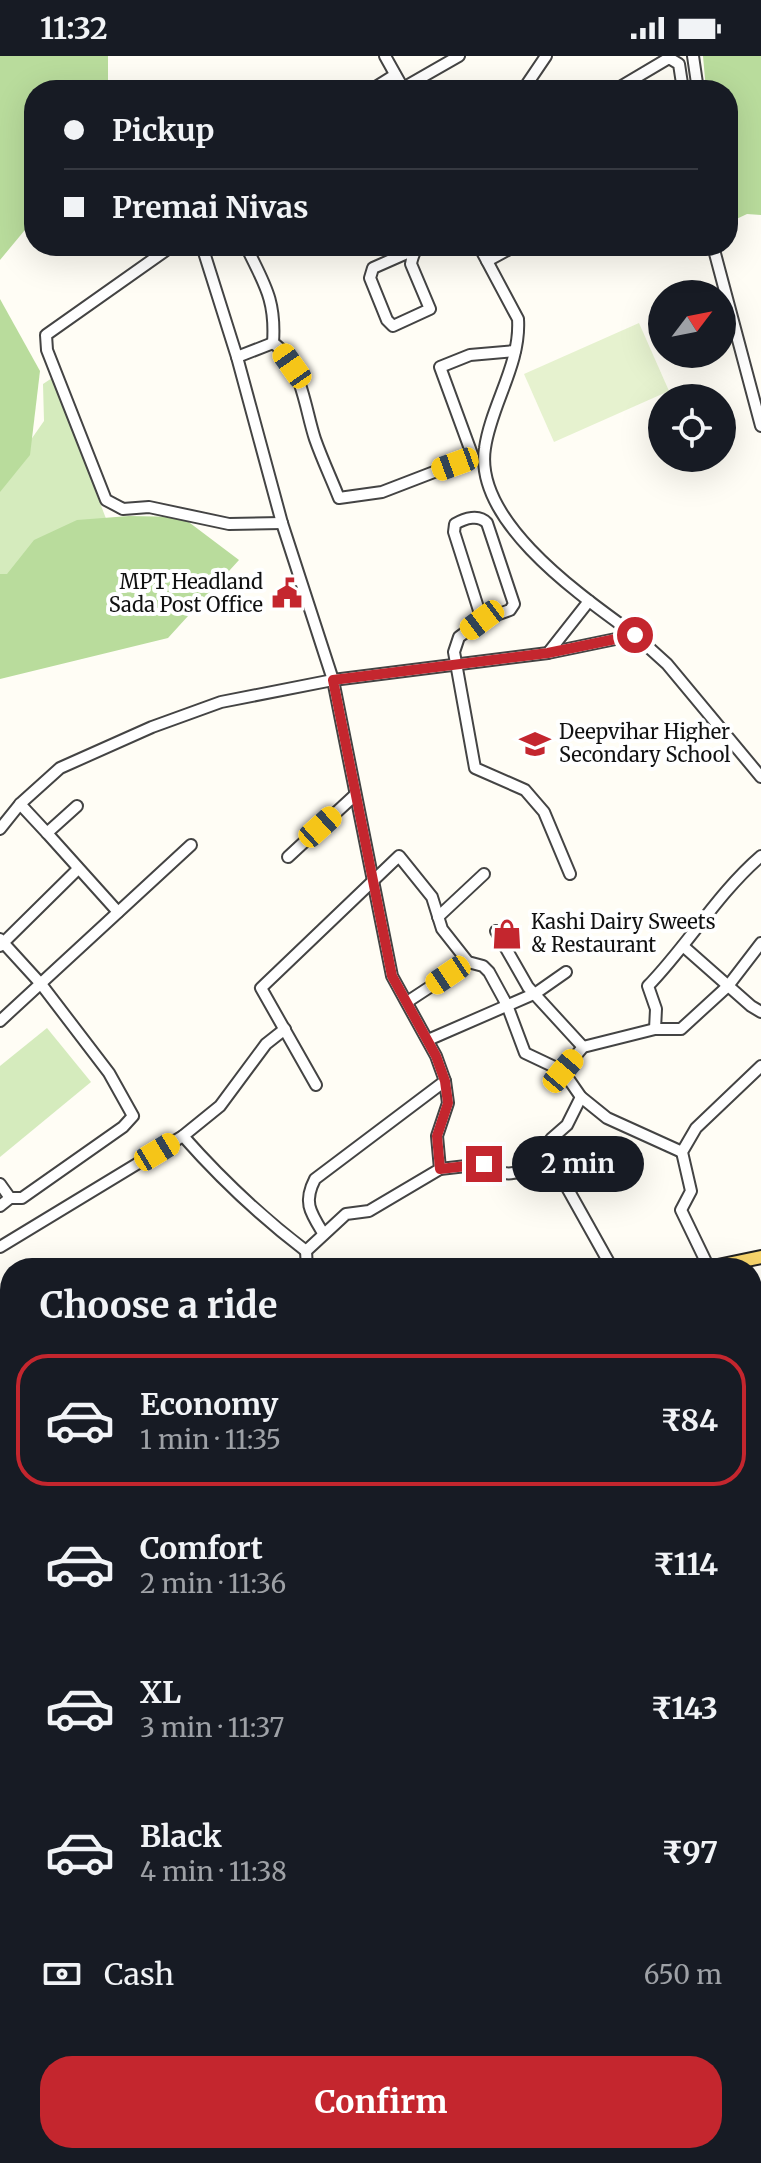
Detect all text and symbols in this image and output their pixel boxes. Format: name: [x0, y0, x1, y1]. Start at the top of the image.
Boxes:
text: 11:32: [40, 9, 108, 47]
text: Pickup: [112, 111, 214, 149]
text: Premai Nivas: [112, 188, 309, 226]
north arrow: [648, 280, 736, 368]
map controls: [648, 280, 736, 472]
car: [268, 339, 316, 393]
button: locate: [648, 384, 736, 472]
car: [428, 445, 482, 483]
place label: MPT Headland Sada Post Office: [109, 569, 263, 617]
public building icon: MPT Headland Sada Post Office: [270, 576, 304, 610]
car: [456, 596, 508, 644]
route start: [617, 617, 653, 653]
place label: Deepvihar Higher Secondary School: [559, 719, 731, 767]
school or university icon: Deepvihar Higher Secondary School: [518, 727, 552, 761]
car: [294, 802, 346, 852]
place label: Kashi Dairy Sweets & Restaurant: [531, 909, 715, 957]
shop icon: Kashi Dairy Sweets & Restaurant: [490, 917, 524, 951]
car: [421, 952, 475, 998]
car: [538, 1045, 588, 1097]
car: [130, 1129, 184, 1175]
callout: 2 min: [512, 1136, 644, 1192]
route end: [466, 1146, 502, 1182]
text: 2 min: [541, 1147, 615, 1180]
text: Choose a ride: [40, 1283, 277, 1328]
icon: car: [44, 1384, 116, 1456]
text: Economy: [140, 1385, 278, 1423]
text: ₹84: [660, 1401, 718, 1439]
text: 1 min · 11:35: [140, 1423, 281, 1456]
icon: car: [44, 1528, 116, 1600]
text: Comfort: [140, 1529, 263, 1567]
text: ₹114: [653, 1545, 718, 1583]
text: 2 min · 11:36: [140, 1567, 286, 1600]
icon: car: [44, 1672, 116, 1744]
text: XL: [140, 1673, 181, 1711]
text: ₹143: [651, 1689, 718, 1727]
text: 3 min · 11:37: [140, 1711, 284, 1744]
icon: car: [44, 1816, 116, 1888]
text: Black: [140, 1817, 222, 1855]
text: ₹97: [662, 1833, 718, 1871]
text: 4 min · 11:38: [140, 1855, 287, 1888]
icon: cash: [40, 1952, 84, 1996]
text: Cash: [104, 1955, 174, 1993]
text: 650 m: [644, 1958, 722, 1991]
button: Confirm: [40, 2056, 722, 2148]

